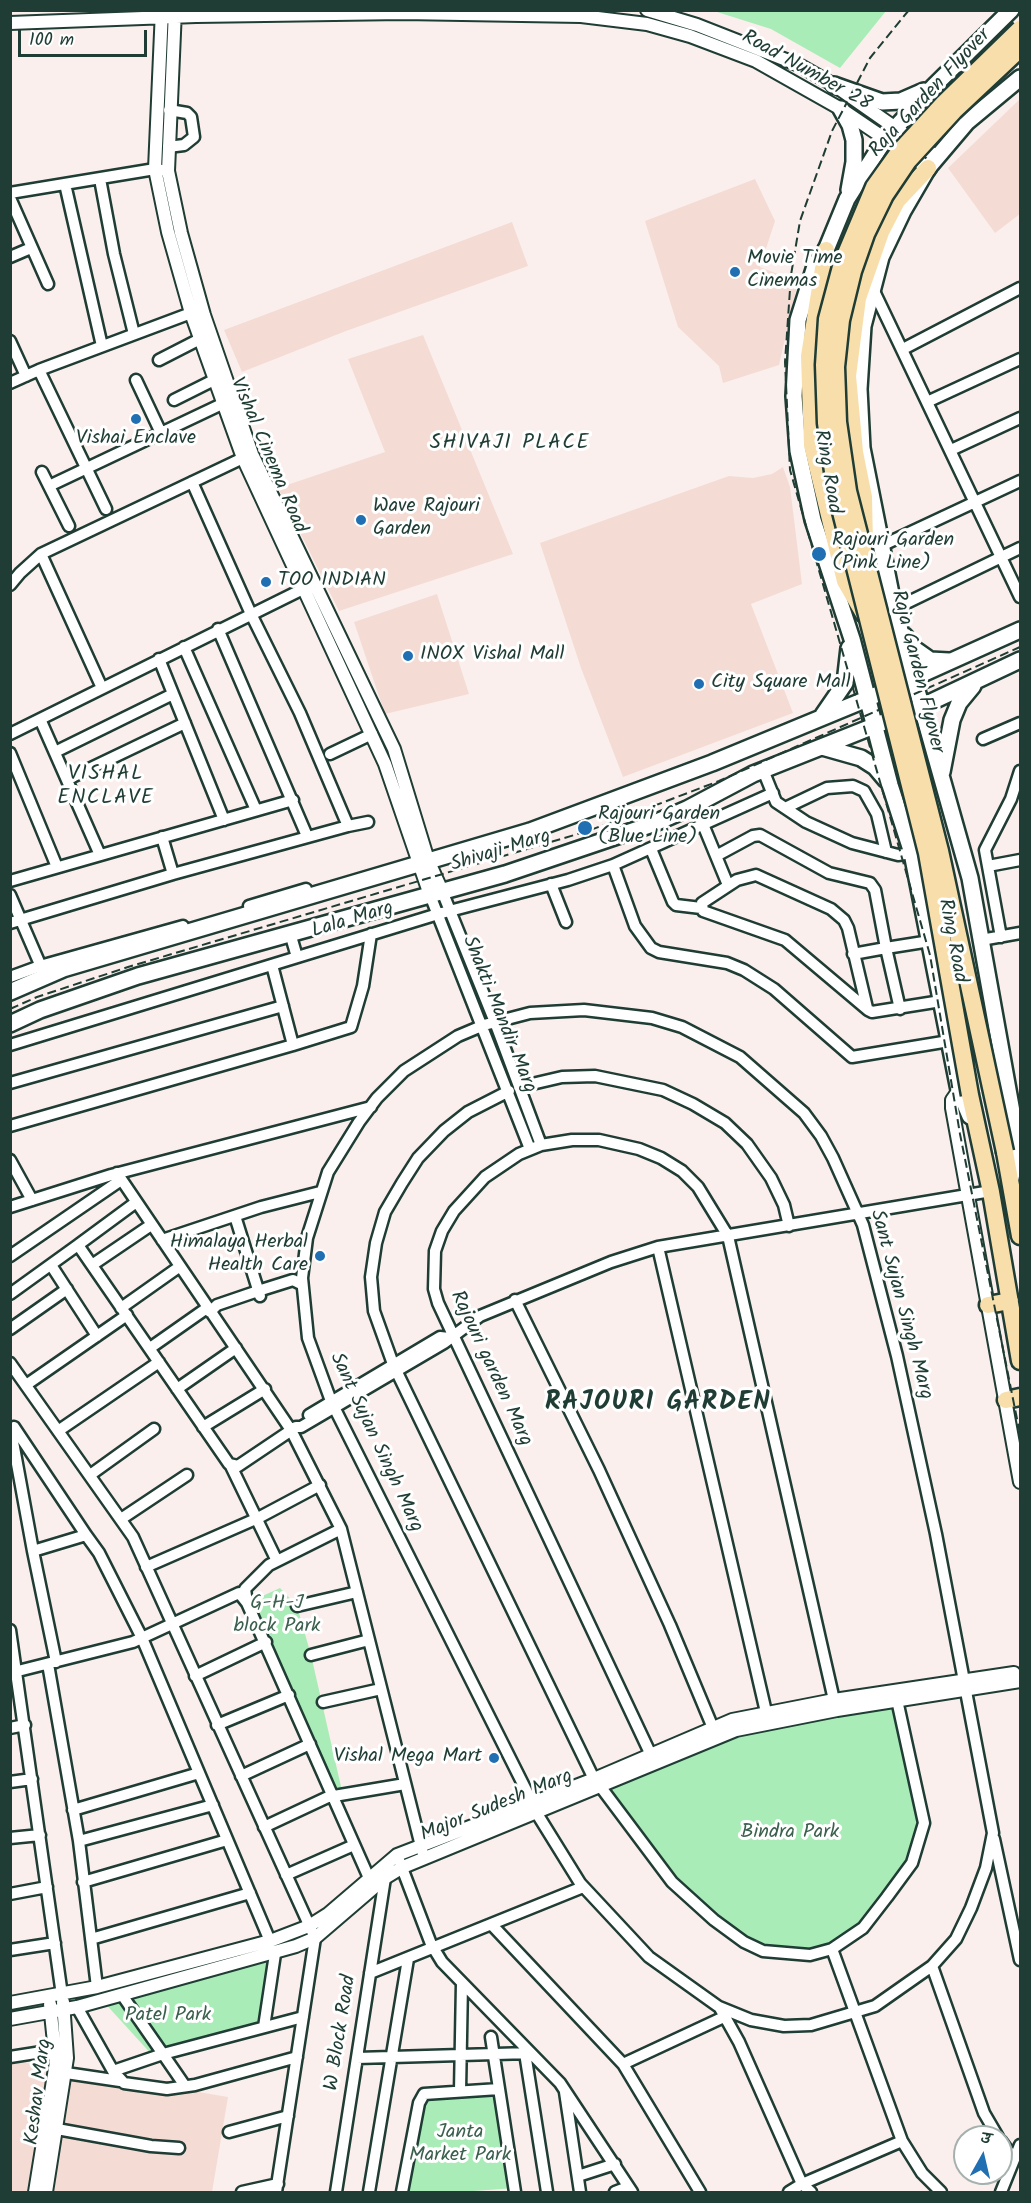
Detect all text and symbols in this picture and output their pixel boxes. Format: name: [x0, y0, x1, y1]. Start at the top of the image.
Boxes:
scale bar: [21, 18, 150, 56]
street label: Raja Garden Flyover: [865, 25, 997, 163]
text: 100 m: [29, 26, 74, 55]
street label: Road Number 28: [737, 26, 875, 118]
place label: Movie Time Cinemas: [747, 248, 842, 295]
marker: Movie Time Cinemas: [728, 265, 742, 279]
street label: Vishal Cinema Road: [223, 375, 311, 537]
marker: Vishai Enclave: [129, 412, 143, 426]
place label: Vishai Enclave: [76, 428, 196, 452]
street label: Ring Road: [807, 428, 845, 516]
district label: SHIVAJI PLACE: [430, 431, 590, 457]
place label: Wave Rajouri Garden: [373, 496, 480, 543]
marker: Wave Rajouri Garden: [354, 513, 368, 527]
place label: Rajouri Garden (Pink Line): [832, 530, 954, 577]
marker: Rajouri Garden (Pink Line): [810, 545, 828, 563]
place label: TOO INDIAN: [278, 570, 386, 594]
marker: TOO INDIAN: [259, 575, 273, 589]
street label: Raja Garden Flyover: [884, 588, 948, 756]
place label: INOX Vishal Mall: [420, 644, 564, 668]
marker: INOX Vishal Mall: [401, 649, 415, 663]
place label: City Square Mall: [711, 672, 851, 696]
marker: City Square Mall: [692, 677, 706, 691]
district label: VISHAL ENCLAVE: [57, 762, 155, 812]
place label: Rajouri Garden (Blue Line): [598, 804, 720, 851]
marker: Rajouri Garden (Blue Line): [576, 819, 594, 837]
street label: Shivaji Marg: [448, 825, 554, 879]
street label: Lala Marg: [309, 897, 397, 945]
street label: Ring Road: [931, 897, 971, 985]
street label: Shakti Mandir Marg: [456, 933, 540, 1097]
street label: Sant Sujan Singh Marg: [863, 1208, 937, 1402]
place label: Himalaya Herbal Health Care: [170, 1232, 308, 1279]
marker: Himalaya Herbal Health Care: [313, 1249, 327, 1263]
street label: Rajouri garden Marg: [443, 1287, 537, 1451]
street label: Sant Sujan Singh Marg: [323, 1349, 427, 1537]
district label: RAJOURI GARDEN: [545, 1389, 771, 1421]
park label: G-H-J block Park: [234, 1593, 320, 1640]
place label: Vishal Mega Mart: [334, 1746, 482, 1770]
marker: Vishal Mega Mart: [487, 1751, 501, 1765]
street label: Major Sudesh Marg: [418, 1766, 576, 1848]
park label: Bindra Park: [741, 1822, 839, 1846]
street label: W Block Road: [321, 1973, 363, 2093]
park label: Patel Park: [125, 2005, 211, 2029]
street label: Keshav Marg: [22, 2037, 58, 2147]
park label: Janta Market Park: [409, 2122, 511, 2169]
north arrow: [953, 2125, 1013, 2185]
text: उ: [979, 2126, 992, 2152]

